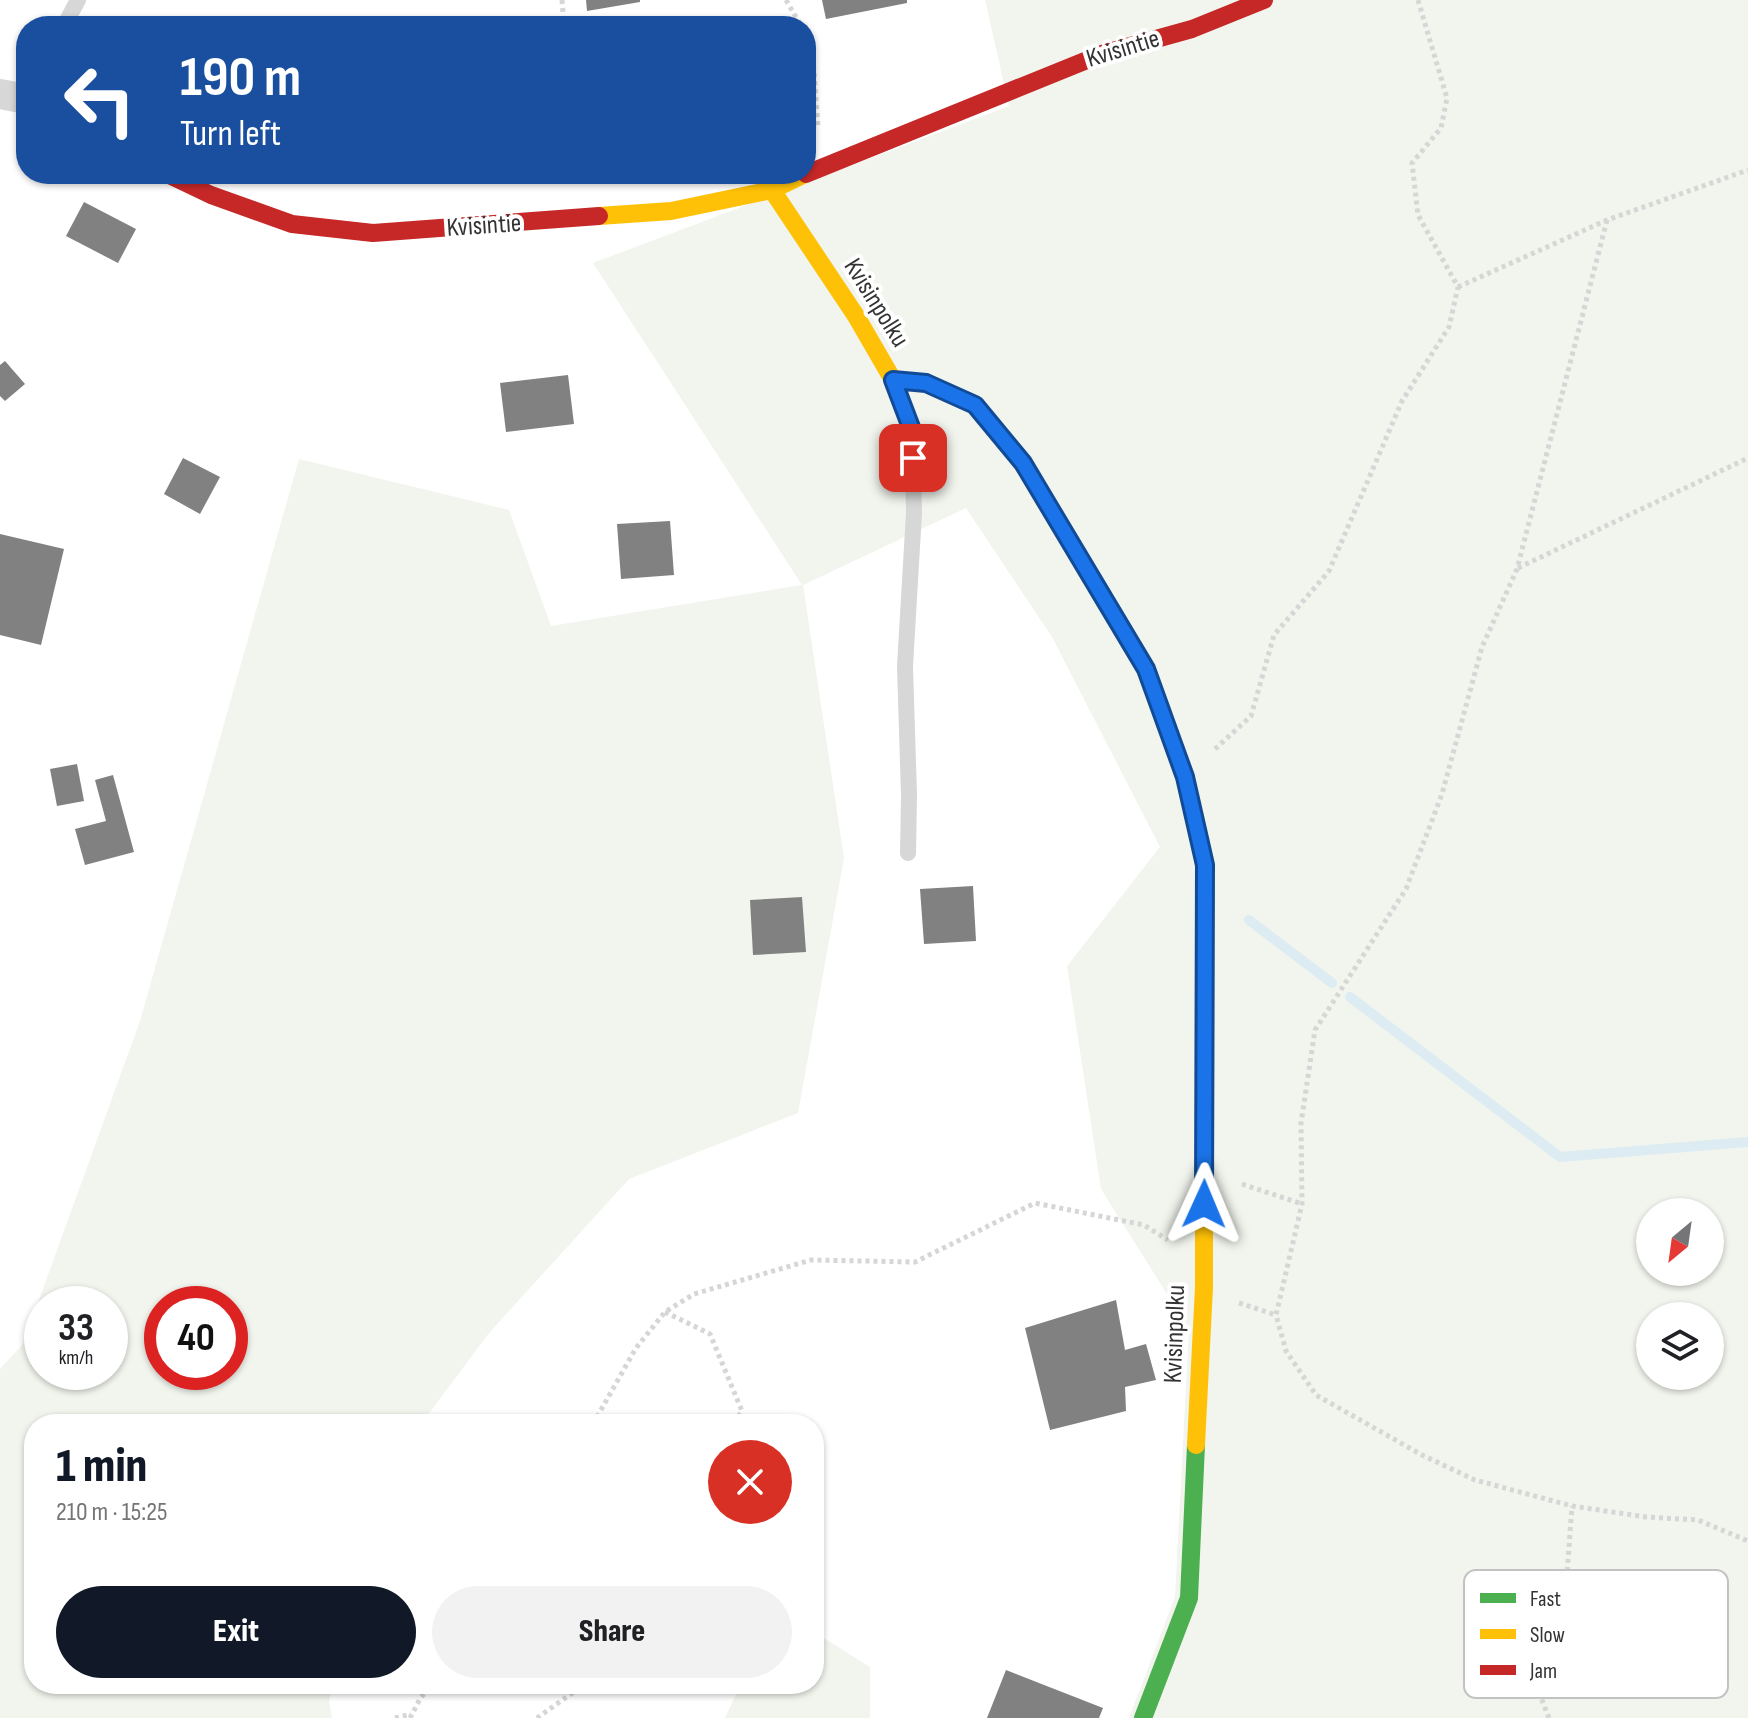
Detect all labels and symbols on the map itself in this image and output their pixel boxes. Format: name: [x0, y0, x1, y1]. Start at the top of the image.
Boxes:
street label: Kvisintie: [1083, 23, 1163, 75]
street label: Kvisintie: [446, 208, 522, 244]
street label: Kvisinpolku: [837, 253, 915, 353]
pin: [879, 424, 947, 492]
position arrow: [1162, 1162, 1246, 1246]
north arrow: [1636, 1198, 1724, 1286]
street label: Kvisinpolku: [1158, 1284, 1192, 1384]
speed limit sign: 40: [144, 1286, 248, 1390]
legend: [1464, 1570, 1728, 1698]
text: Fast: [1530, 1586, 1561, 1613]
text: Slow: [1530, 1622, 1565, 1649]
text: Jam: [1529, 1658, 1557, 1685]

